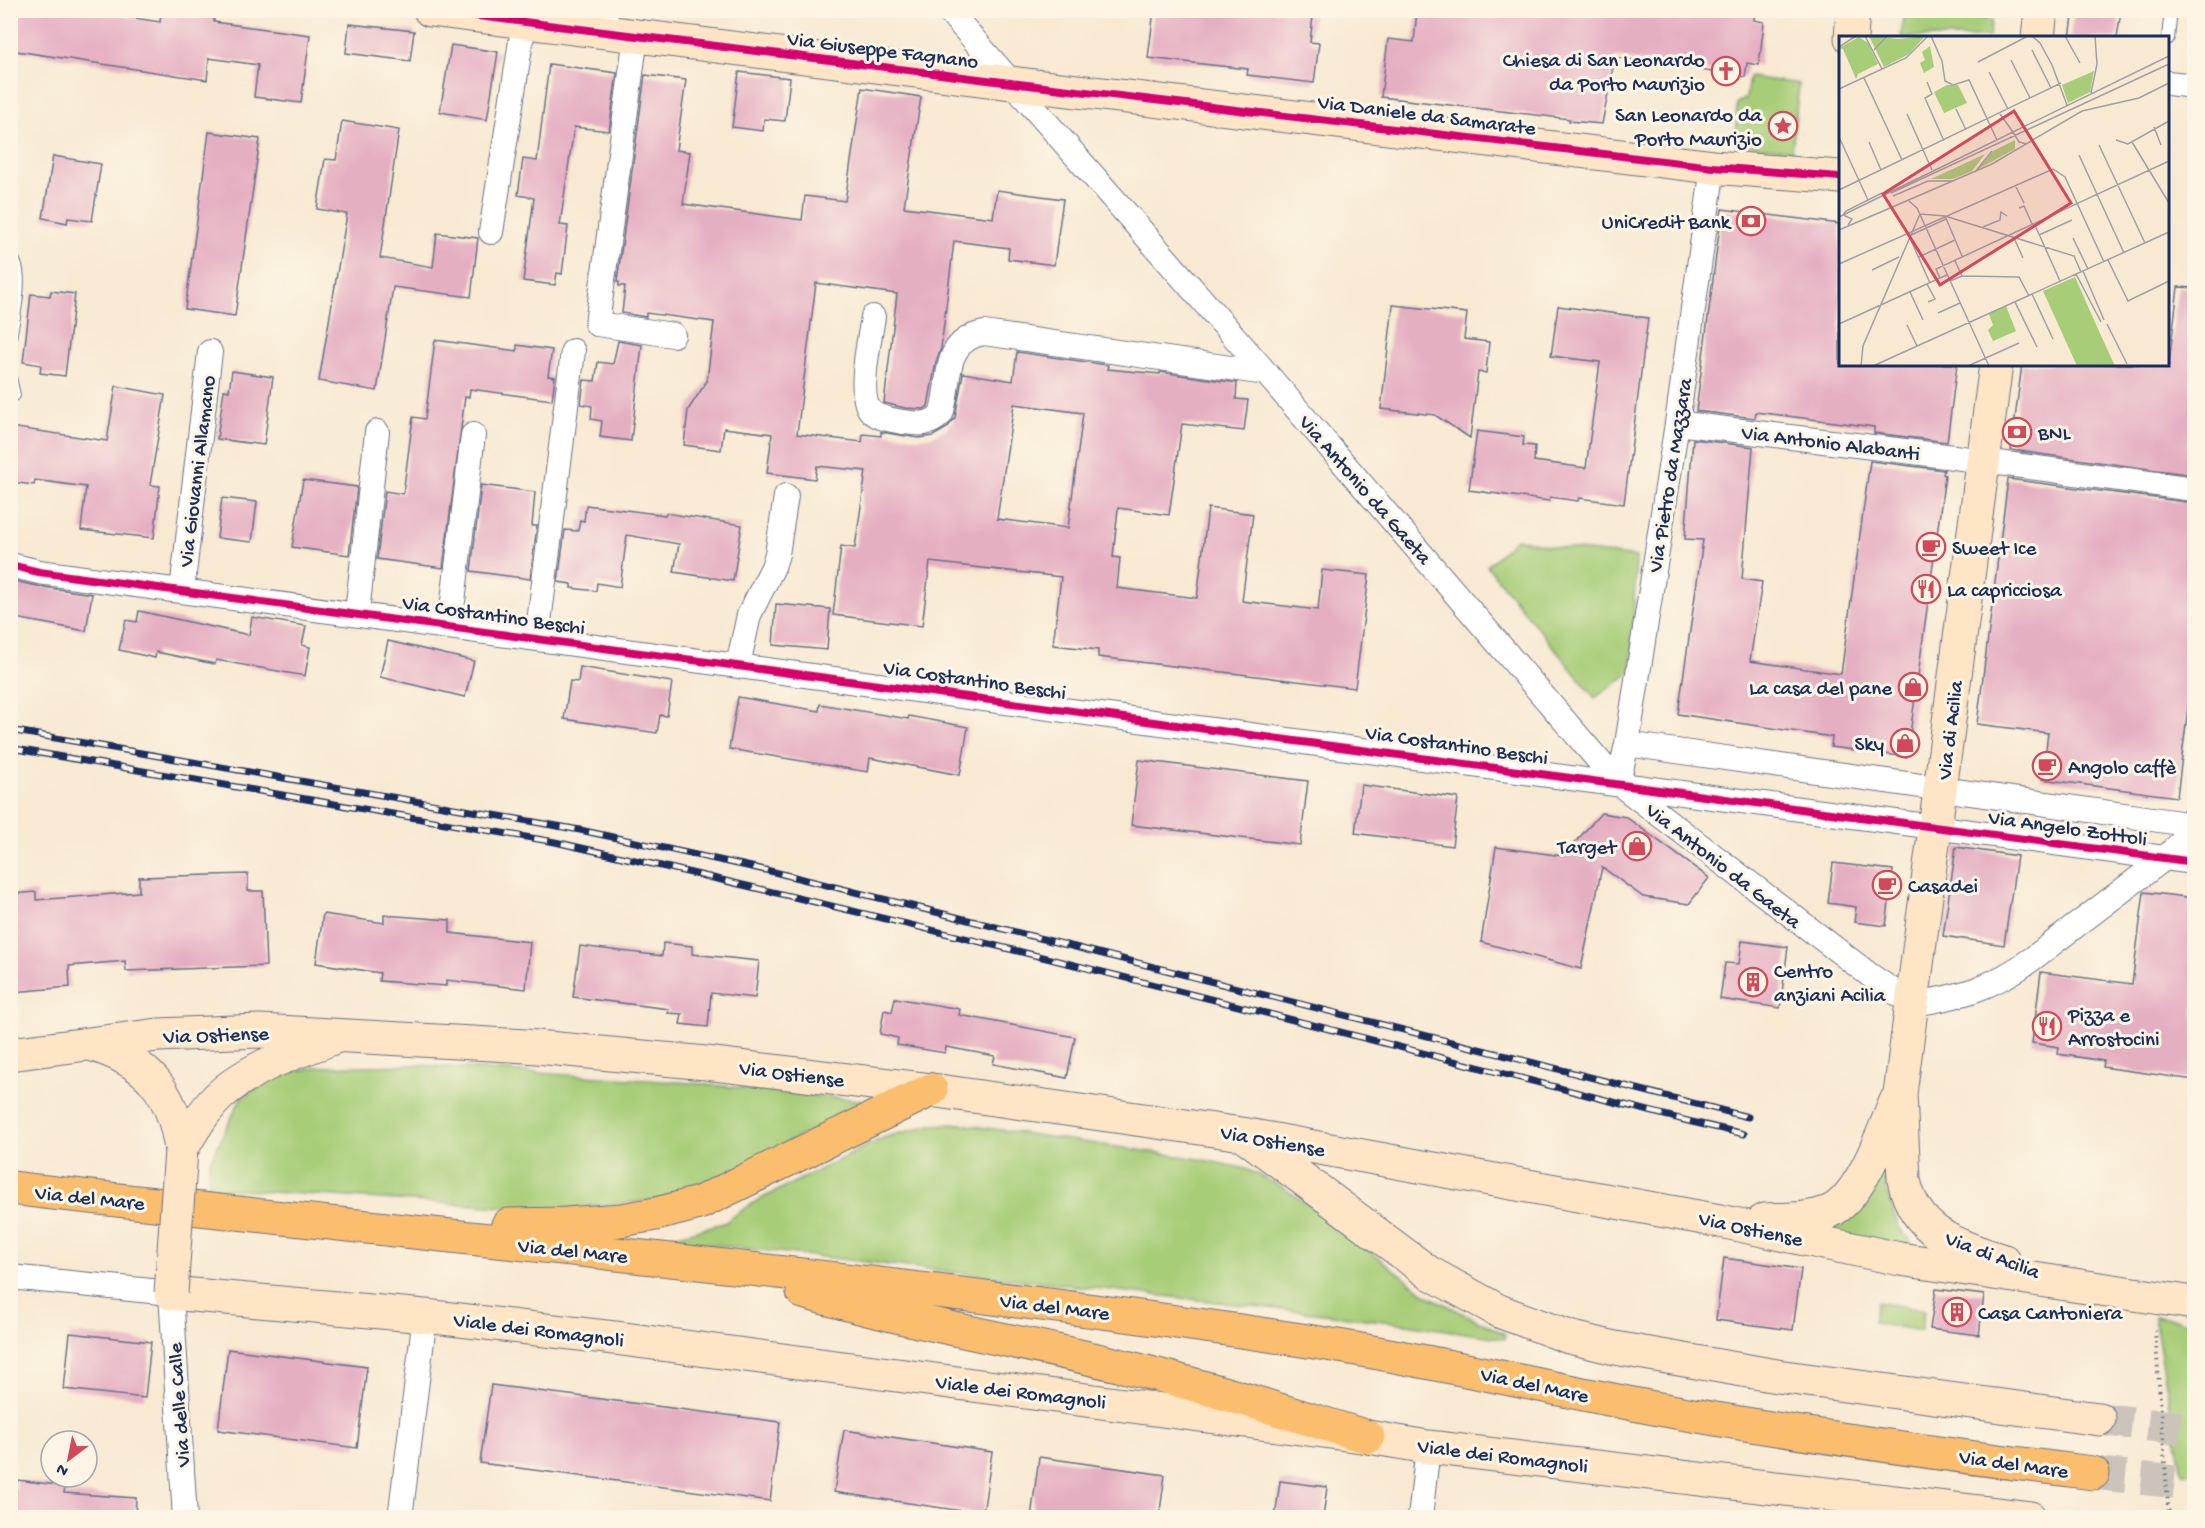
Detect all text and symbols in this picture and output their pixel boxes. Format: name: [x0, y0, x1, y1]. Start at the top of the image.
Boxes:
street label: Via Giuseppe Fagnano: [785, 28, 980, 77]
inset map: [1839, 36, 2169, 366]
place label: Chiesa di San Leonardo da Porto Maurizio: [1503, 50, 1705, 99]
church icon: Chiesa di San Leonardo da Porto Maurizio: [1710, 55, 1742, 87]
street label: Via Daniele da Samarate: [1315, 92, 1538, 143]
place label: San Leonardo da Porto Maurizio: [1615, 105, 1763, 154]
place icon: San Leonardo da Porto Maurizio: [1767, 110, 1799, 142]
bank icon: UniCredit Bank: [1735, 205, 1767, 237]
place label: UniCredit Bank: [1602, 212, 1733, 237]
street label: Via Giovanni Allamano: [175, 374, 224, 570]
street label: Via Pietro da Mazzara: [1645, 375, 1700, 575]
street label: Via Antonio da Gaeta: [1291, 411, 1436, 572]
bank icon: BNL: [2001, 416, 2033, 448]
street label: Via Antonio Alabanti: [1739, 422, 1921, 469]
place label: BNL: [2037, 423, 2071, 448]
cafe icon: Sweet Ice: [1915, 531, 1947, 563]
place label: Sweet Ice: [1952, 538, 2037, 563]
restaurant icon: La capricciosa: [1910, 573, 1942, 605]
place label: La capricciosa: [1947, 580, 2063, 605]
street label: Via Costantino Beschi: [400, 592, 587, 643]
street label: Via Costantino Beschi: [881, 657, 1068, 708]
shop icon: La casa del pane: [1897, 671, 1929, 703]
place label: La casa del pane: [1749, 678, 1893, 703]
street label: Via di Acilia: [1934, 678, 1971, 782]
street label: Via Costantino Beschi: [1363, 722, 1550, 773]
shop icon: Sky: [1889, 727, 1921, 759]
place label: Sky: [1855, 734, 1884, 759]
cafe icon: Angolo caffè: [2031, 750, 2063, 782]
place label: Angolo caffè: [2068, 757, 2177, 782]
street label: Via Antonio da Gaeta: [1638, 799, 1805, 937]
street label: Via Angelo Zottoli: [1985, 807, 2149, 854]
shop icon: Target: [1621, 830, 1653, 862]
place label: Target: [1556, 837, 1618, 862]
cafe icon: Casadei: [1871, 869, 1903, 901]
place label: Casadei: [1908, 876, 1978, 901]
place label: Centro anziani Acilia: [1774, 961, 1887, 1010]
building icon: Centro anziani Acilia: [1737, 966, 1769, 998]
place label: Pizza e Arrostocini: [2067, 1005, 2160, 1054]
restaurant icon: Pizza e Arrostocini: [2031, 1010, 2063, 1042]
street label: Via Ostiense: [162, 1023, 271, 1052]
street label: Via Ostiense: [737, 1058, 847, 1095]
street label: Via Ostiense: [1217, 1122, 1328, 1165]
street label: Via del Mare: [33, 1182, 147, 1219]
street label: Via Ostiense: [1695, 1208, 1806, 1255]
street label: Via di Acilia: [1940, 1227, 2044, 1287]
street label: Via del Mare: [516, 1235, 630, 1272]
street label: Via del Mare: [997, 1290, 1112, 1329]
building icon: Casa Cantoniera: [1941, 1296, 1973, 1328]
place label: Casa Cantoniera: [1978, 1303, 2124, 1328]
street label: Viale dei Romagnoli: [451, 1309, 625, 1355]
street label: Via delle Calle: [165, 1341, 198, 1469]
street label: Via del Mare: [1477, 1364, 1592, 1411]
street label: Viale dei Romagnoli: [933, 1371, 1107, 1417]
north arrow: [39, 1429, 99, 1489]
street label: Viale dei Romagnoli: [1415, 1435, 1589, 1481]
street label: Via del Mare: [1956, 1446, 2071, 1487]
text: N: [53, 1458, 72, 1480]

